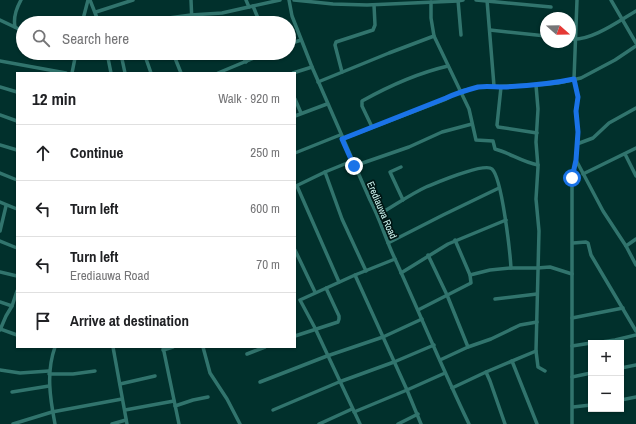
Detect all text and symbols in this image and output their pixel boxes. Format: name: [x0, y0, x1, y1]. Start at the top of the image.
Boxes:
north arrow: [540, 12, 576, 48]
search box: [16, 16, 296, 60]
icon: search: [30, 27, 52, 49]
text: Search here: [62, 28, 129, 49]
text: 12 min: [32, 87, 76, 110]
text: Walk · 920 m: [218, 90, 280, 107]
icon: ahead: [32, 142, 54, 164]
text: Continue: [70, 142, 123, 163]
text: 250 m: [250, 144, 280, 161]
route end: [345, 157, 363, 175]
route start: [563, 169, 581, 187]
street label: Erediauwa Road: [364, 179, 400, 241]
icon: left: [32, 198, 54, 220]
text: Turn left: [70, 198, 118, 219]
text: 600 m: [250, 200, 280, 217]
text: Turn left: [70, 246, 118, 267]
icon: left: [32, 254, 54, 276]
text: 70 m: [256, 256, 280, 273]
text: Erediauwa Road: [70, 267, 149, 284]
icon: arrive: [32, 310, 54, 332]
text: Arrive at destination: [70, 310, 189, 331]
map controls: [588, 340, 624, 412]
button: +: [588, 340, 624, 376]
button: −: [588, 376, 624, 412]

